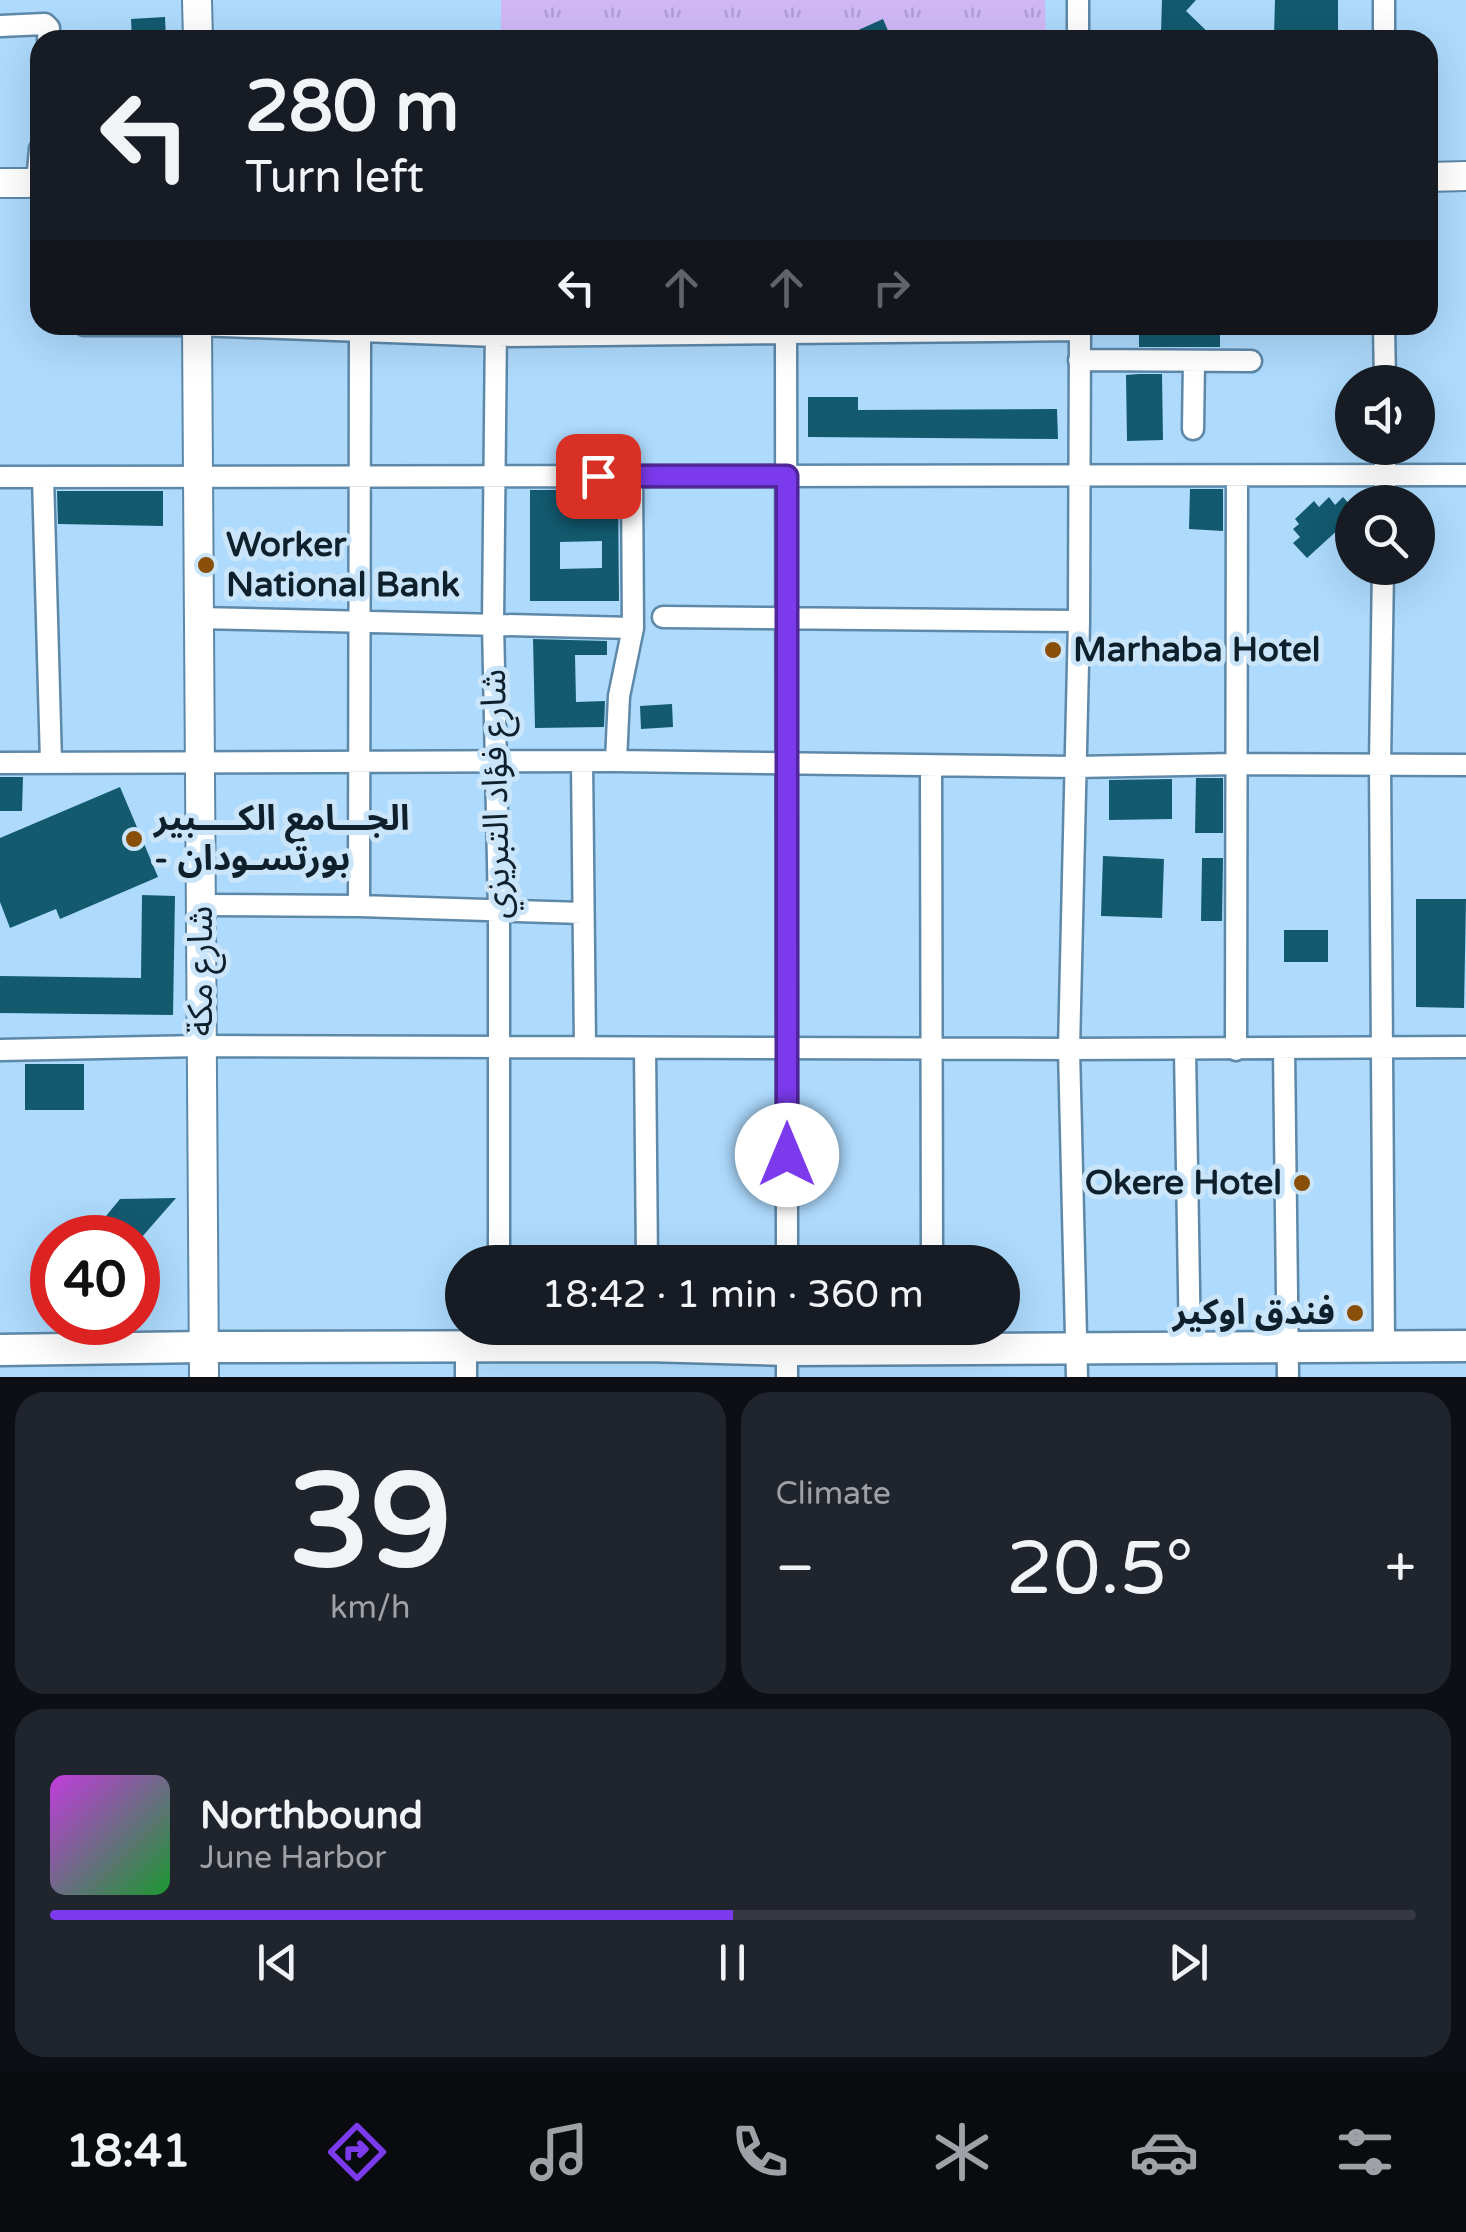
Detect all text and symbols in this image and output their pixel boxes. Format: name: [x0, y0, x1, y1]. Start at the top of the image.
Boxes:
text: 280 m: [245, 66, 459, 150]
icon: left: [80, 70, 210, 200]
text: Turn left: [245, 151, 424, 205]
icon: left: [549, 260, 604, 315]
icon: ahead: [654, 260, 709, 315]
icon: ahead: [759, 260, 814, 315]
icon: right: [864, 260, 919, 315]
map controls: [1335, 365, 1435, 585]
button: sound: [1335, 365, 1435, 465]
pin: [556, 434, 641, 519]
icon: arrive: [571, 449, 626, 504]
button: search: [1335, 485, 1435, 585]
place label: Worker National Bank: [226, 524, 460, 606]
marker: Worker National Bank: [195, 554, 217, 576]
place label: Marhaba Hotel: [1073, 629, 1320, 671]
marker: Marhaba Hotel: [1042, 639, 1064, 661]
street label: شارع فؤاد التبريزي: [473, 669, 524, 919]
place label: الجـــامع الكــــبير - بورتسـودان: [152, 798, 409, 880]
marker: الجـــامع الكــــبير - بورتسـودان: [123, 828, 145, 850]
street label: شارع مكة: [180, 906, 226, 1036]
position arrow: [735, 1103, 839, 1207]
place label: Okere Hotel: [1085, 1162, 1282, 1204]
marker: Okere Hotel: [1291, 1172, 1313, 1194]
speed limit sign: 40: [30, 1215, 160, 1345]
text: 18:42 · 1 min · 360 m: [541, 1272, 924, 1318]
place label: فندق اوكير: [1171, 1292, 1335, 1334]
marker: فندق اوكير: [1344, 1302, 1366, 1324]
text: 39: [289, 1446, 452, 1602]
text: Climate: [776, 1475, 891, 1513]
text: 20.5°: [1006, 1524, 1194, 1614]
text: −: [776, 1536, 815, 1602]
text: +: [1385, 1536, 1416, 1602]
text: km/h: [330, 1589, 410, 1627]
text: Northbound: [200, 1793, 423, 1839]
text: June Harbor: [200, 1839, 387, 1877]
icon: previous: [250, 1935, 305, 1990]
icon: pause: [705, 1935, 760, 1990]
icon: next: [1161, 1935, 1216, 1990]
icon: directions: [322, 2117, 392, 2187]
icon: music: [524, 2117, 594, 2187]
icon: phone: [725, 2117, 795, 2187]
icon: climate: [927, 2117, 997, 2187]
icon: car: [1129, 2117, 1199, 2187]
icon: filters: [1330, 2117, 1400, 2187]
text: 18:41: [66, 2125, 191, 2179]

